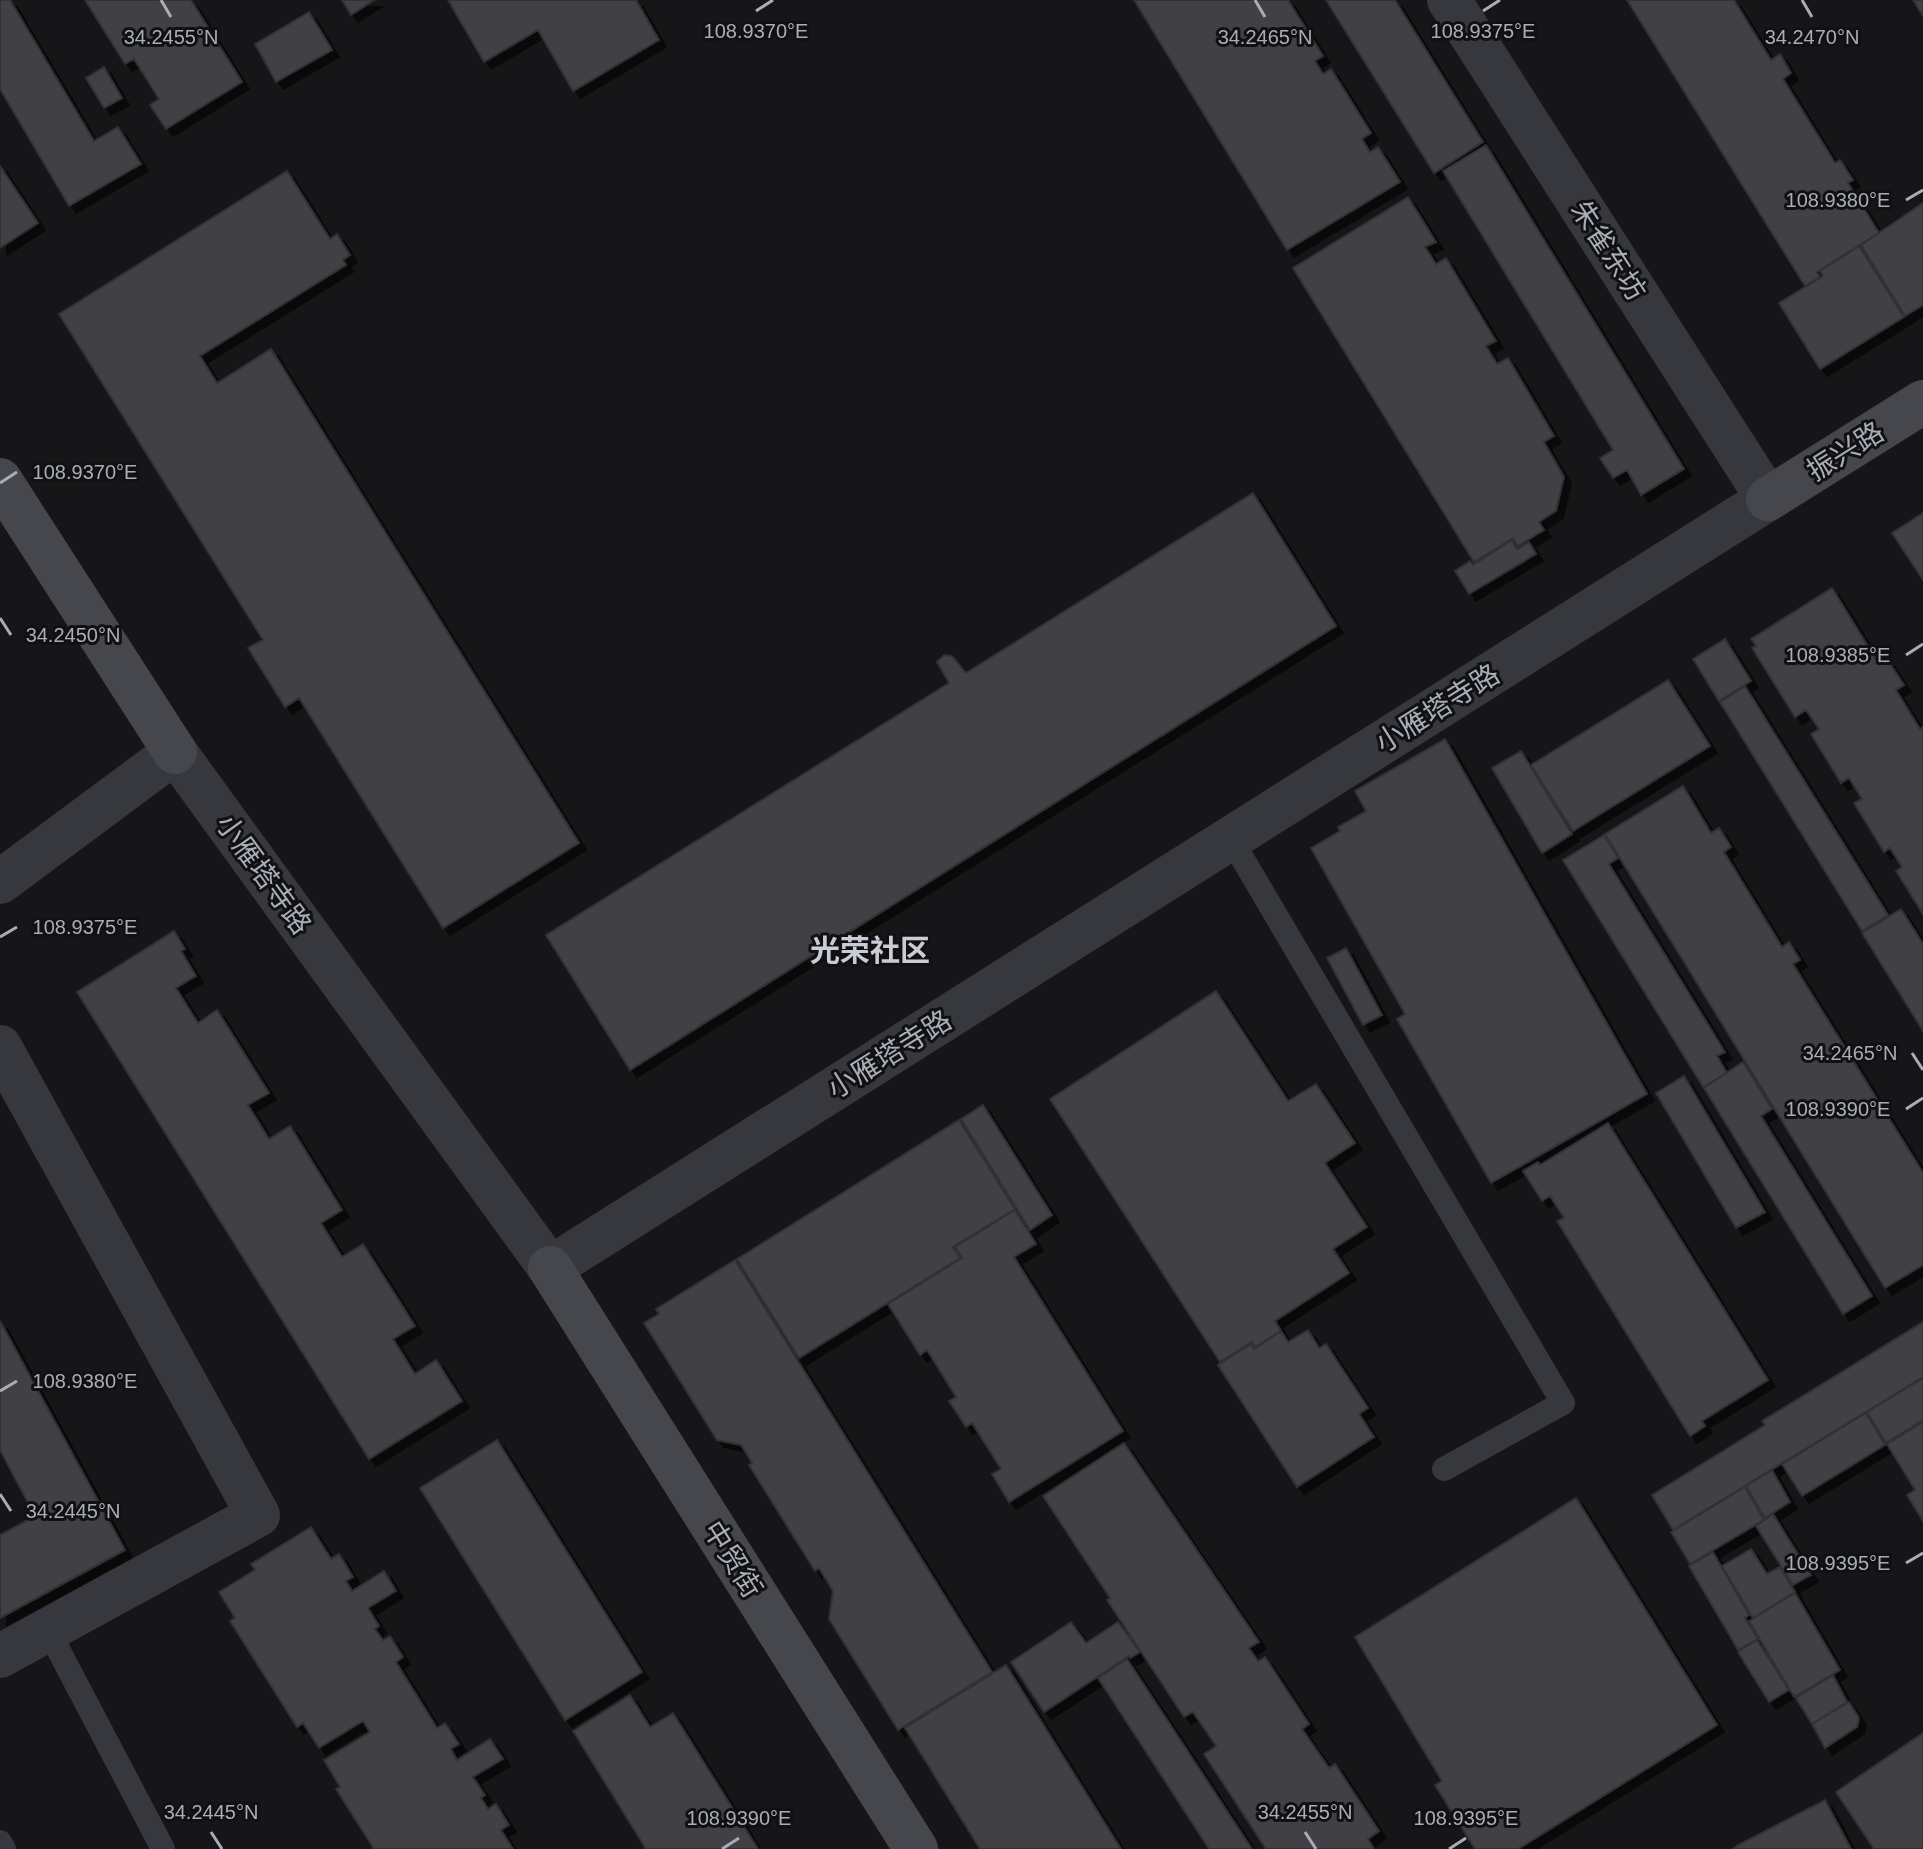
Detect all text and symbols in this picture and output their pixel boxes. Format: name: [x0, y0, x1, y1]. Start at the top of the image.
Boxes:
text: 108.9370°E: [704, 20, 808, 42]
text: 108.9375°E: [1431, 20, 1535, 42]
text: 34.2455°N: [124, 26, 218, 48]
text: 34.2465°N: [1218, 26, 1312, 48]
text: 34.2470°N: [1765, 26, 1859, 48]
text: 108.9380°E: [1786, 189, 1890, 211]
street label: 朱雀东坊: [1565, 195, 1652, 306]
street label: 振兴路: [1801, 416, 1889, 487]
text: 108.9370°E: [33, 461, 137, 483]
text: 34.2450°N: [26, 624, 120, 646]
text: 108.9385°E: [1786, 644, 1890, 666]
street label: 小雁塔寺路: [1370, 658, 1505, 759]
street label: 小雁塔寺路: [210, 809, 317, 940]
text: 108.9375°E: [33, 916, 137, 938]
district label: 光荣社区: [810, 934, 930, 967]
street label: 小雁塔寺路: [822, 1004, 957, 1105]
text: 34.2465°N: [1803, 1042, 1897, 1064]
text: 108.9390°E: [1786, 1098, 1890, 1120]
text: 108.9380°E: [33, 1370, 137, 1392]
text: 34.2445°N: [26, 1500, 120, 1522]
street label: 中贸街: [697, 1515, 768, 1603]
text: 108.9395°E: [1786, 1552, 1890, 1574]
text: 34.2445°N: [164, 1801, 258, 1823]
text: 34.2455°N: [1258, 1801, 1352, 1823]
text: 108.9390°E: [687, 1807, 791, 1829]
text: 108.9395°E: [1414, 1807, 1518, 1829]

